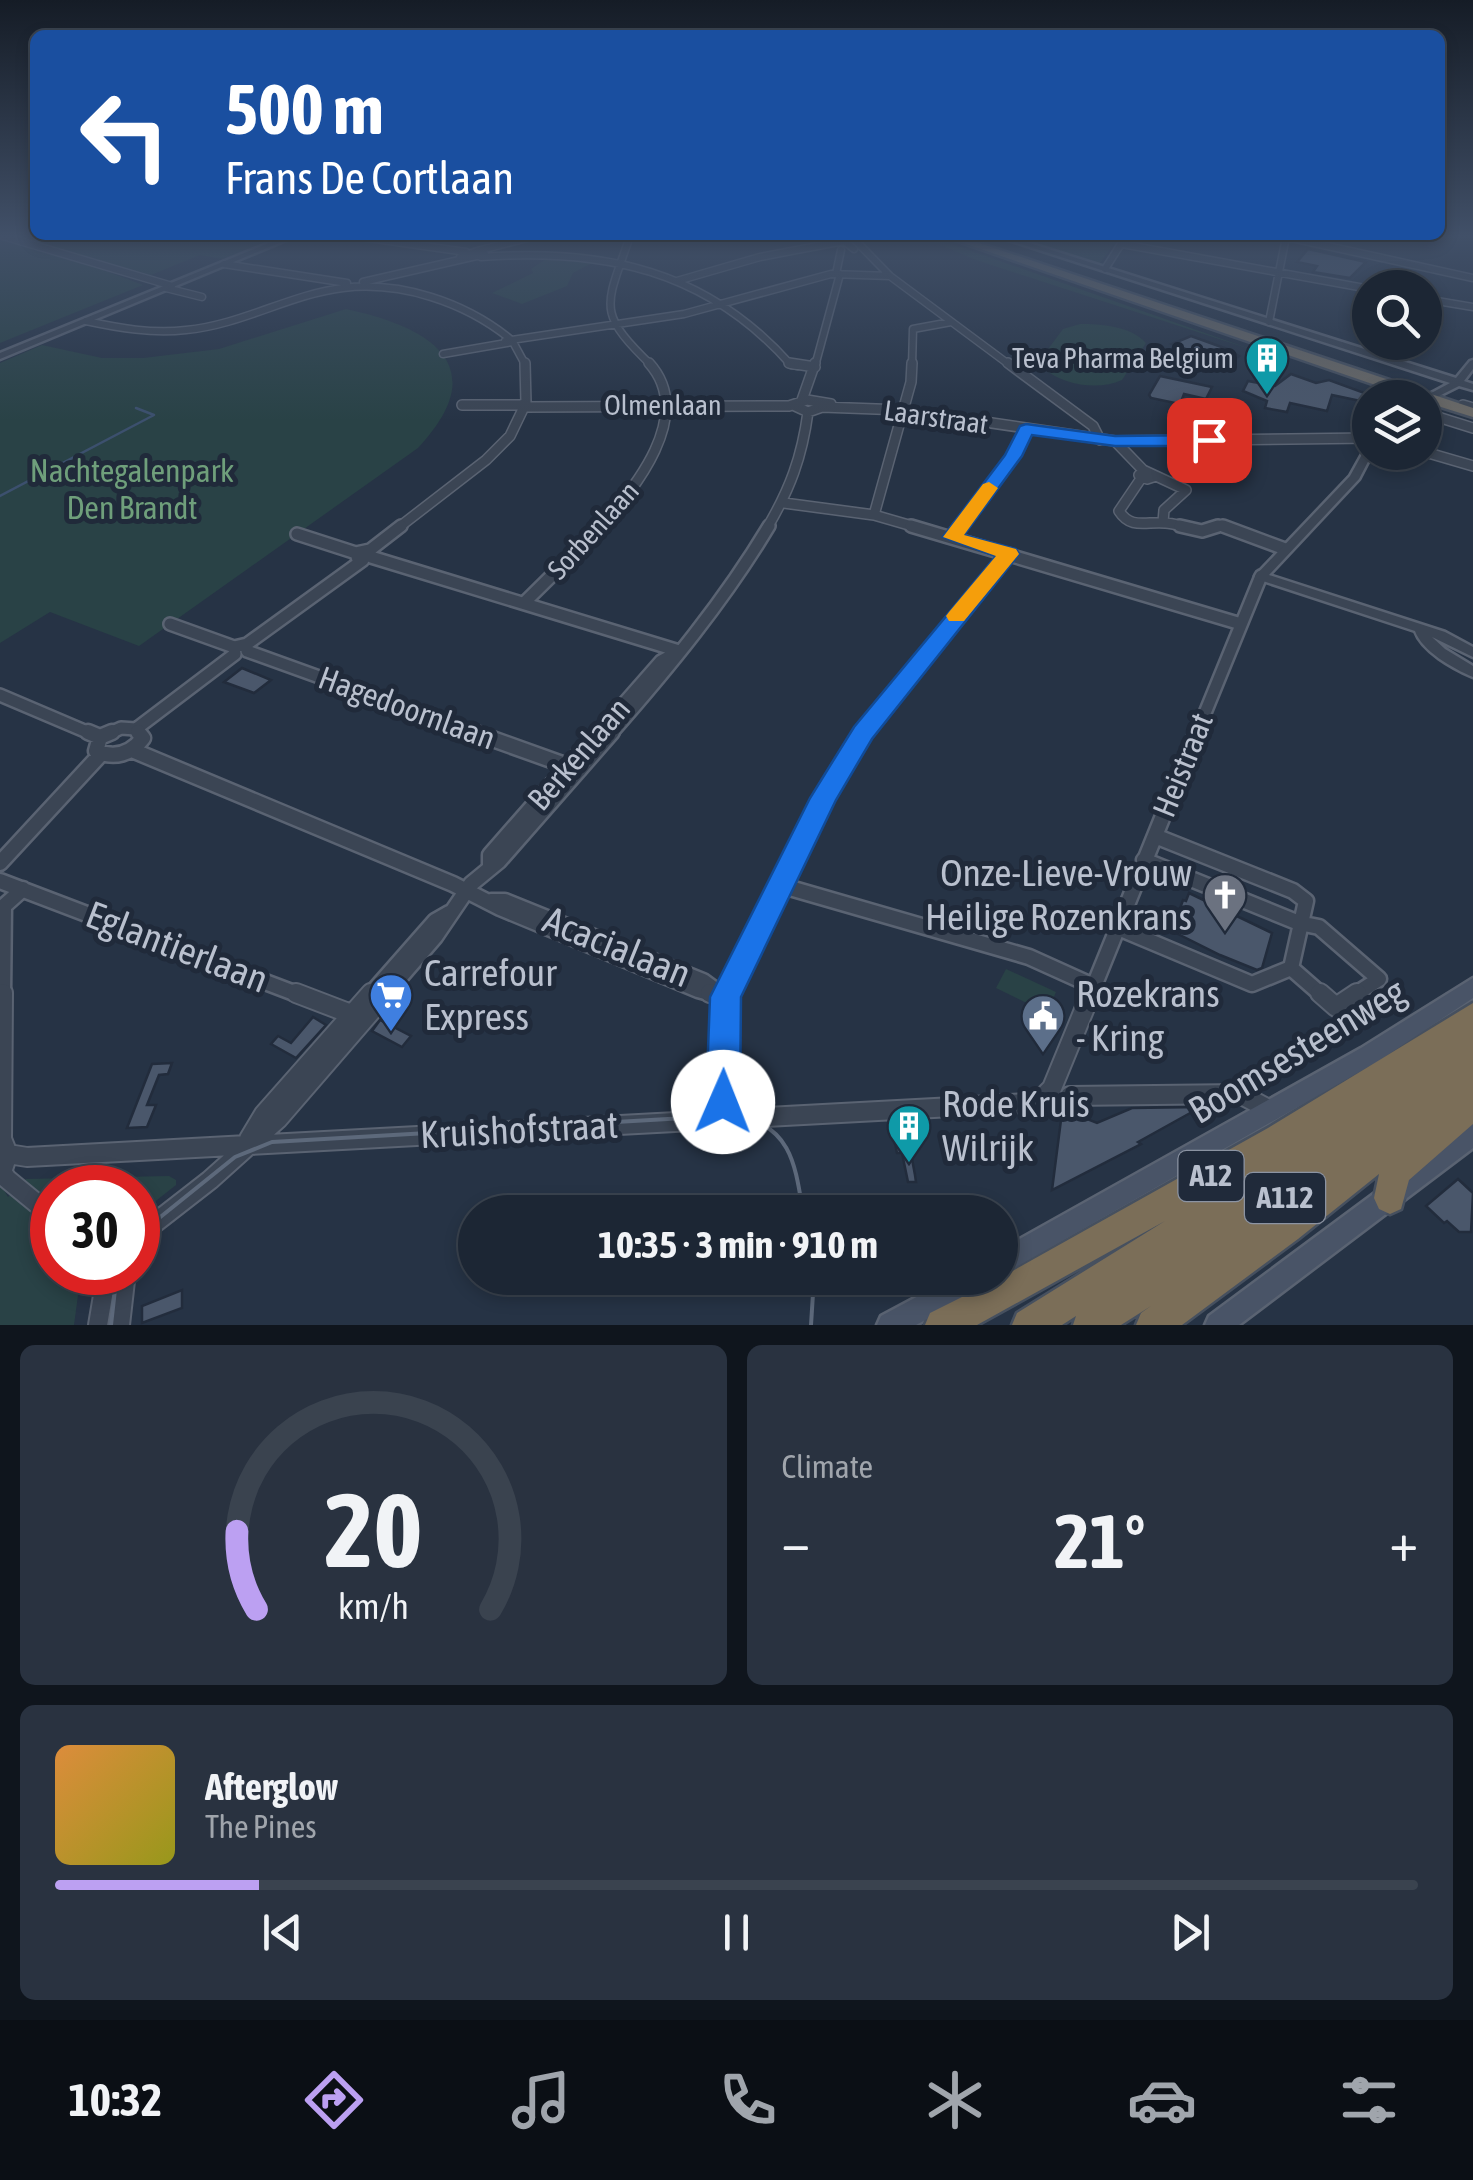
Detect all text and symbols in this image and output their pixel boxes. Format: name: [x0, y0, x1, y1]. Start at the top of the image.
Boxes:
text: 500 m: [225, 69, 384, 149]
icon: left: [60, 70, 190, 200]
text: Frans De Cortlaan: [225, 152, 514, 204]
map controls: [1352, 270, 1442, 470]
button: search: [1352, 270, 1442, 360]
building icon: Teva Pharma Belgium: [1244, 335, 1290, 396]
place label: Teva Pharma Belgium: [1012, 342, 1234, 374]
button: layers: [1352, 380, 1442, 470]
street label: Olmenlaan: [604, 389, 722, 421]
street label: Laarstraat: [882, 394, 990, 440]
pin: [1167, 398, 1252, 483]
icon: arrive: [1182, 413, 1237, 468]
park label: Nachtegalenpark Den Brandt: [30, 452, 234, 526]
street label: Sorbenlaan: [541, 475, 645, 585]
street label: Hagedoornlaan: [314, 659, 500, 757]
street label: Berkenlaan: [520, 690, 637, 817]
street label: Heistraat: [1145, 707, 1220, 822]
place label: Onze-Lieve-Vrouw Heilige Rozenkrans: [925, 851, 1192, 938]
church icon: Onze-Lieve-Vrouw Heilige Rozenkrans: [1202, 872, 1248, 933]
street label: Eglantierlaan: [80, 892, 274, 1001]
street label: Acacialaan: [537, 898, 697, 995]
place label: Carrefour Express: [424, 951, 557, 1038]
street label: Boomsesteenweg: [1181, 969, 1413, 1132]
supermarket icon: Carrefour Express: [368, 972, 414, 1033]
place label: Rozekrans - Kring: [1076, 972, 1220, 1059]
public building icon: Rozekrans - Kring: [1020, 993, 1066, 1054]
position arrow: [671, 1050, 775, 1154]
place label: Rode Kruis Wilrijk: [942, 1082, 1090, 1169]
street label: Kruishofstraat: [419, 1103, 619, 1156]
building icon: Rode Kruis Wilrijk: [886, 1103, 932, 1164]
road number: A12: [1178, 1151, 1244, 1201]
speed limit sign: 30: [30, 1165, 160, 1295]
road number: A112: [1245, 1173, 1325, 1223]
text: 10:35 · 3 min · 910 m: [598, 1223, 878, 1266]
text: Climate: [782, 1448, 873, 1485]
text: 20: [324, 1470, 422, 1589]
text: 21°: [1054, 1498, 1145, 1584]
text: −: [782, 1510, 810, 1573]
text: +: [1389, 1510, 1418, 1573]
text: km/h: [338, 1586, 409, 1627]
text: Afterglow: [205, 1765, 338, 1808]
text: The Pines: [205, 1808, 317, 1845]
icon: previous: [255, 1905, 310, 1960]
icon: pause: [709, 1905, 764, 1960]
icon: next: [1163, 1905, 1218, 1960]
icon: directions: [299, 2065, 369, 2135]
icon: music: [506, 2065, 576, 2135]
icon: phone: [713, 2065, 783, 2135]
icon: climate: [920, 2065, 990, 2135]
icon: car: [1127, 2065, 1197, 2135]
icon: filters: [1334, 2065, 1404, 2135]
text: 10:32: [69, 2074, 162, 2126]

